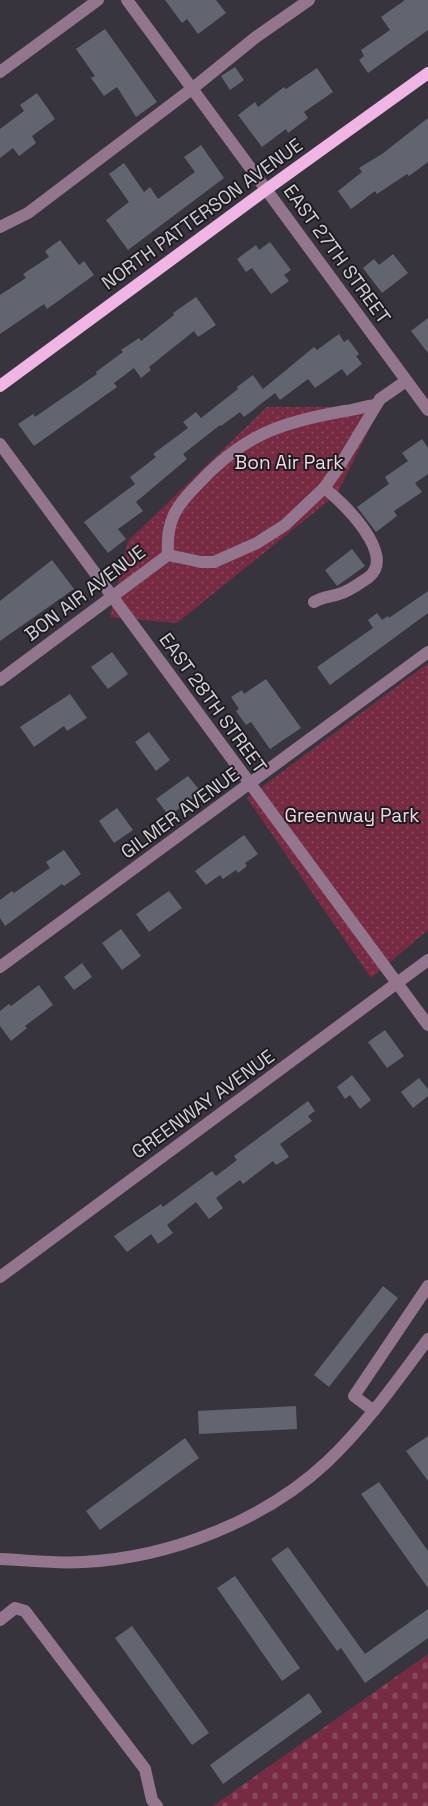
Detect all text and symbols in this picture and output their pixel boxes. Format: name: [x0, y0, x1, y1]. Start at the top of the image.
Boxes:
street label: NORTH PATTERSON AVENUE: [97, 133, 307, 295]
street label: EAST 27TH STREET: [278, 179, 396, 329]
park label: Bon Air Park: [235, 450, 343, 475]
street label: BON AIR AVENUE: [20, 539, 150, 647]
street label: EAST 28TH STREET: [154, 628, 272, 778]
street label: GILMER AVENUE: [116, 762, 244, 864]
park label: Greenway Park: [284, 803, 420, 828]
street label: GREENWAY AVENUE: [127, 1044, 279, 1164]

